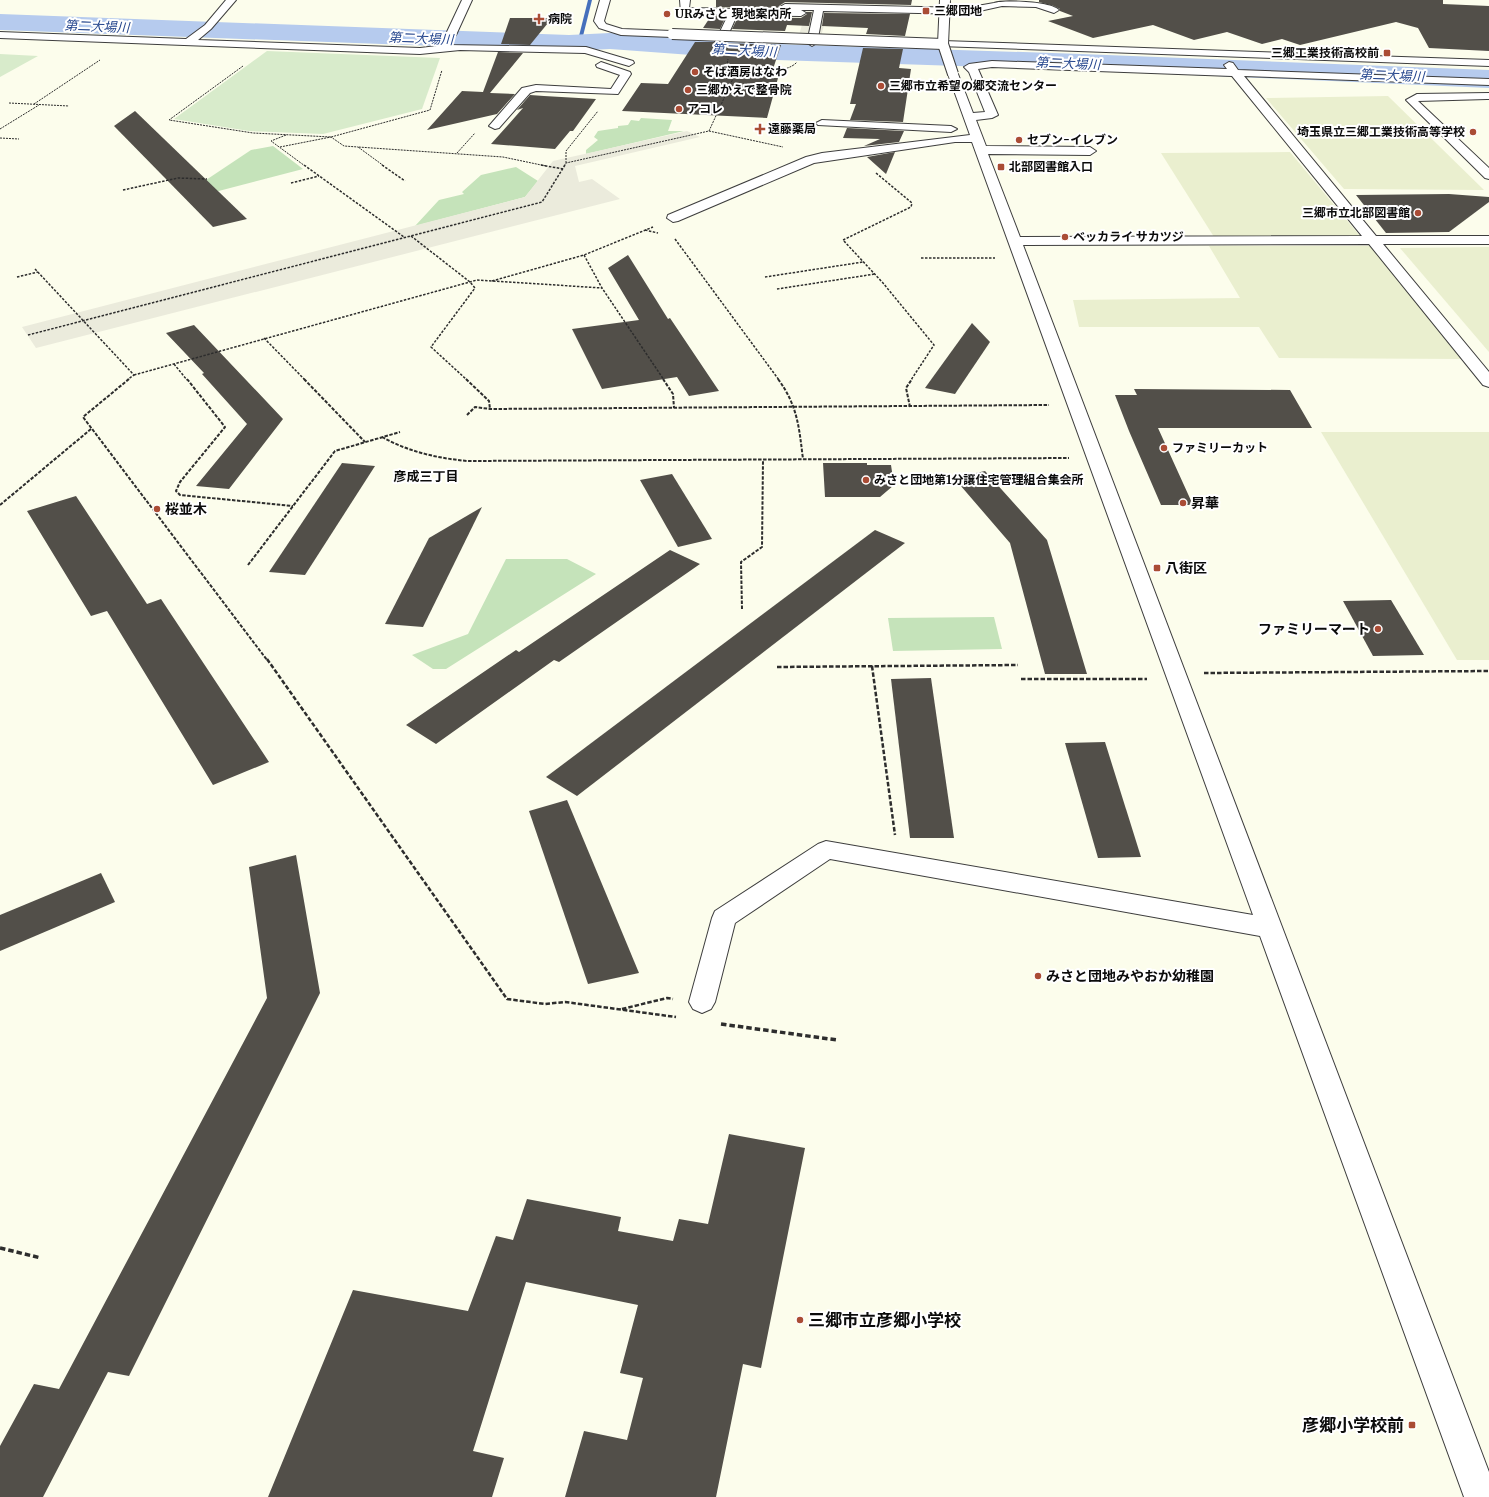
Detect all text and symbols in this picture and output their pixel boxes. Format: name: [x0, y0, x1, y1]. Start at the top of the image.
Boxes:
place label: 三郷団地: [934, 3, 982, 18]
place label: URみさと 現地案内所: [675, 6, 791, 21]
marker: 三郷団地: [921, 6, 931, 16]
marker: URみさと 現地案内所: [662, 9, 672, 19]
place label: 病院: [548, 11, 572, 26]
marker: 病院: [533, 13, 545, 25]
water label: 第二大場川: [64, 17, 132, 36]
water label: 第二大場川: [388, 29, 456, 48]
water label: 第二大場川: [711, 40, 779, 61]
place label: 三郷工業技術高校前: [1271, 45, 1379, 60]
marker: 三郷工業技術高校前: [1382, 48, 1392, 58]
water label: 第二大場川: [1035, 54, 1103, 73]
place label: そば酒房はなわ: [703, 64, 787, 79]
water label: 第二大場川: [1359, 66, 1427, 85]
marker: そば酒房はなわ: [690, 67, 700, 77]
place label: 三郷市立希望の郷交流センター: [889, 78, 1057, 93]
marker: 三郷市立希望の郷交流センター: [876, 81, 886, 91]
place label: 三郷かえで整骨院: [696, 82, 792, 97]
marker: 三郷かえで整骨院: [683, 85, 693, 95]
place label: アコレ: [687, 101, 723, 116]
marker: アコレ: [674, 104, 684, 114]
place label: 遠藤薬局: [768, 121, 816, 136]
marker: 遠藤薬局: [755, 124, 765, 134]
place label: 埼玉県立三郷工業技術高等学校: [1297, 124, 1465, 139]
marker: 埼玉県立三郷工業技術高等学校: [1468, 127, 1478, 137]
place label: セブン-イレブン: [1027, 132, 1118, 147]
marker: セブン-イレブン: [1014, 135, 1024, 145]
place label: 北部図書館入口: [1009, 159, 1093, 174]
marker: 北部図書館入口: [996, 162, 1006, 172]
place label: 三郷市立北部図書館: [1302, 205, 1410, 220]
marker: 三郷市立北部図書館: [1413, 208, 1423, 218]
place label: ベッカライ サカツジ: [1073, 229, 1184, 244]
marker: ベッカライ サカツジ: [1060, 232, 1070, 242]
place label: ファミリーカット: [1172, 440, 1268, 455]
marker: ファミリーカット: [1159, 443, 1169, 453]
district label: 彦成三丁目: [393, 468, 459, 485]
place label: みさと団地第1分譲住宅管理組合集会所: [874, 472, 1084, 487]
marker: みさと団地第1分譲住宅管理組合集会所: [861, 475, 871, 485]
place label: 昇華: [1191, 494, 1219, 512]
marker: 昇華: [1178, 498, 1188, 508]
place label: 桜並木: [165, 500, 207, 518]
marker: 桜並木: [152, 504, 162, 514]
place label: 八街区: [1165, 559, 1207, 577]
marker: 八街区: [1152, 563, 1162, 573]
place label: ファミリーマート: [1258, 620, 1370, 638]
marker: ファミリーマート: [1373, 624, 1383, 634]
place label: みさと団地みやおか幼稚園: [1046, 967, 1214, 985]
marker: みさと団地みやおか幼稚園: [1033, 971, 1043, 981]
place label: 三郷市立彦郷小学校: [808, 1309, 961, 1331]
marker: 三郷市立彦郷小学校: [795, 1315, 805, 1325]
place label: 彦郷小学校前: [1302, 1414, 1404, 1436]
marker: 彦郷小学校前: [1407, 1420, 1417, 1430]

